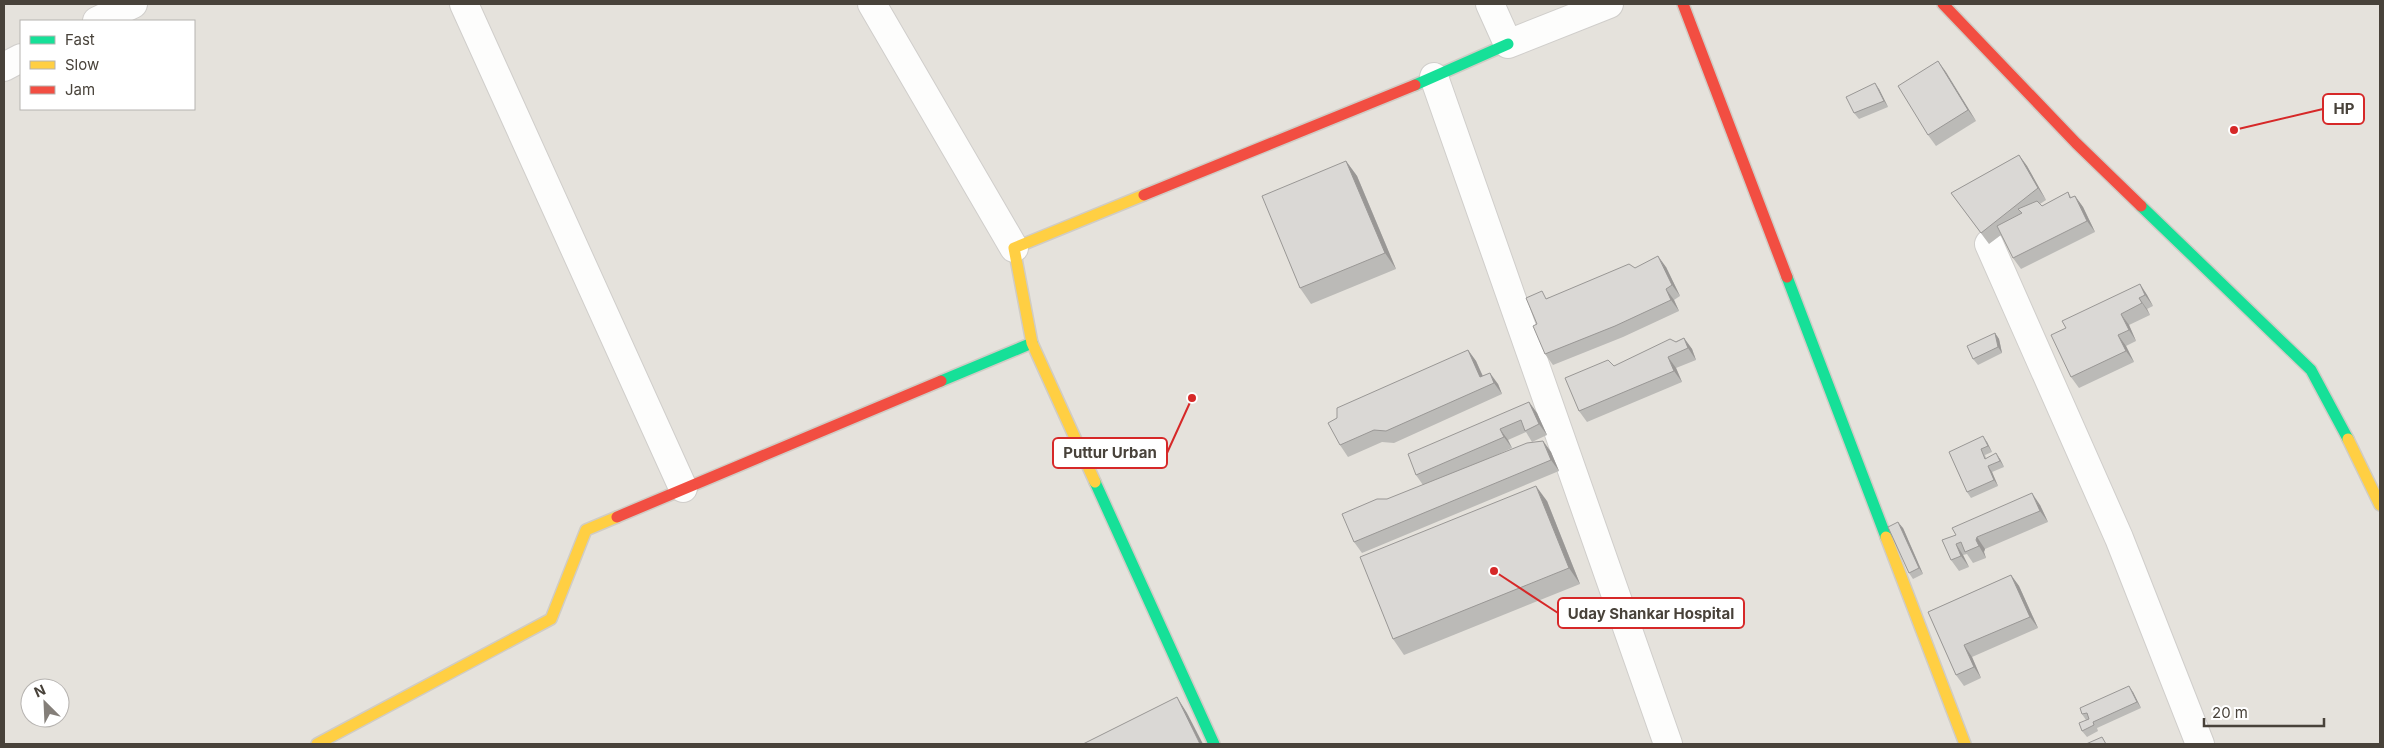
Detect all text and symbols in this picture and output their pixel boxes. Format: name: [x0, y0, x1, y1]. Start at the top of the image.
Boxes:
legend: [20, 20, 195, 110]
text: Fast: [65, 30, 95, 49]
text: Slow: [65, 55, 99, 74]
text: Jam: [65, 80, 95, 99]
callout: HP: [2323, 94, 2364, 124]
text: HP: [2334, 99, 2355, 118]
callout: Puttur Urban: [1053, 438, 1167, 468]
text: Puttur Urban: [1063, 443, 1157, 462]
callout: Uday Shankar Hospital: [1558, 598, 1744, 628]
text: Uday Shankar Hospital: [1568, 604, 1734, 623]
north arrow: [20, 678, 70, 728]
text: N: [31, 681, 48, 701]
scale bar: [2204, 696, 2324, 728]
text: 20 m: [2212, 703, 2248, 722]

